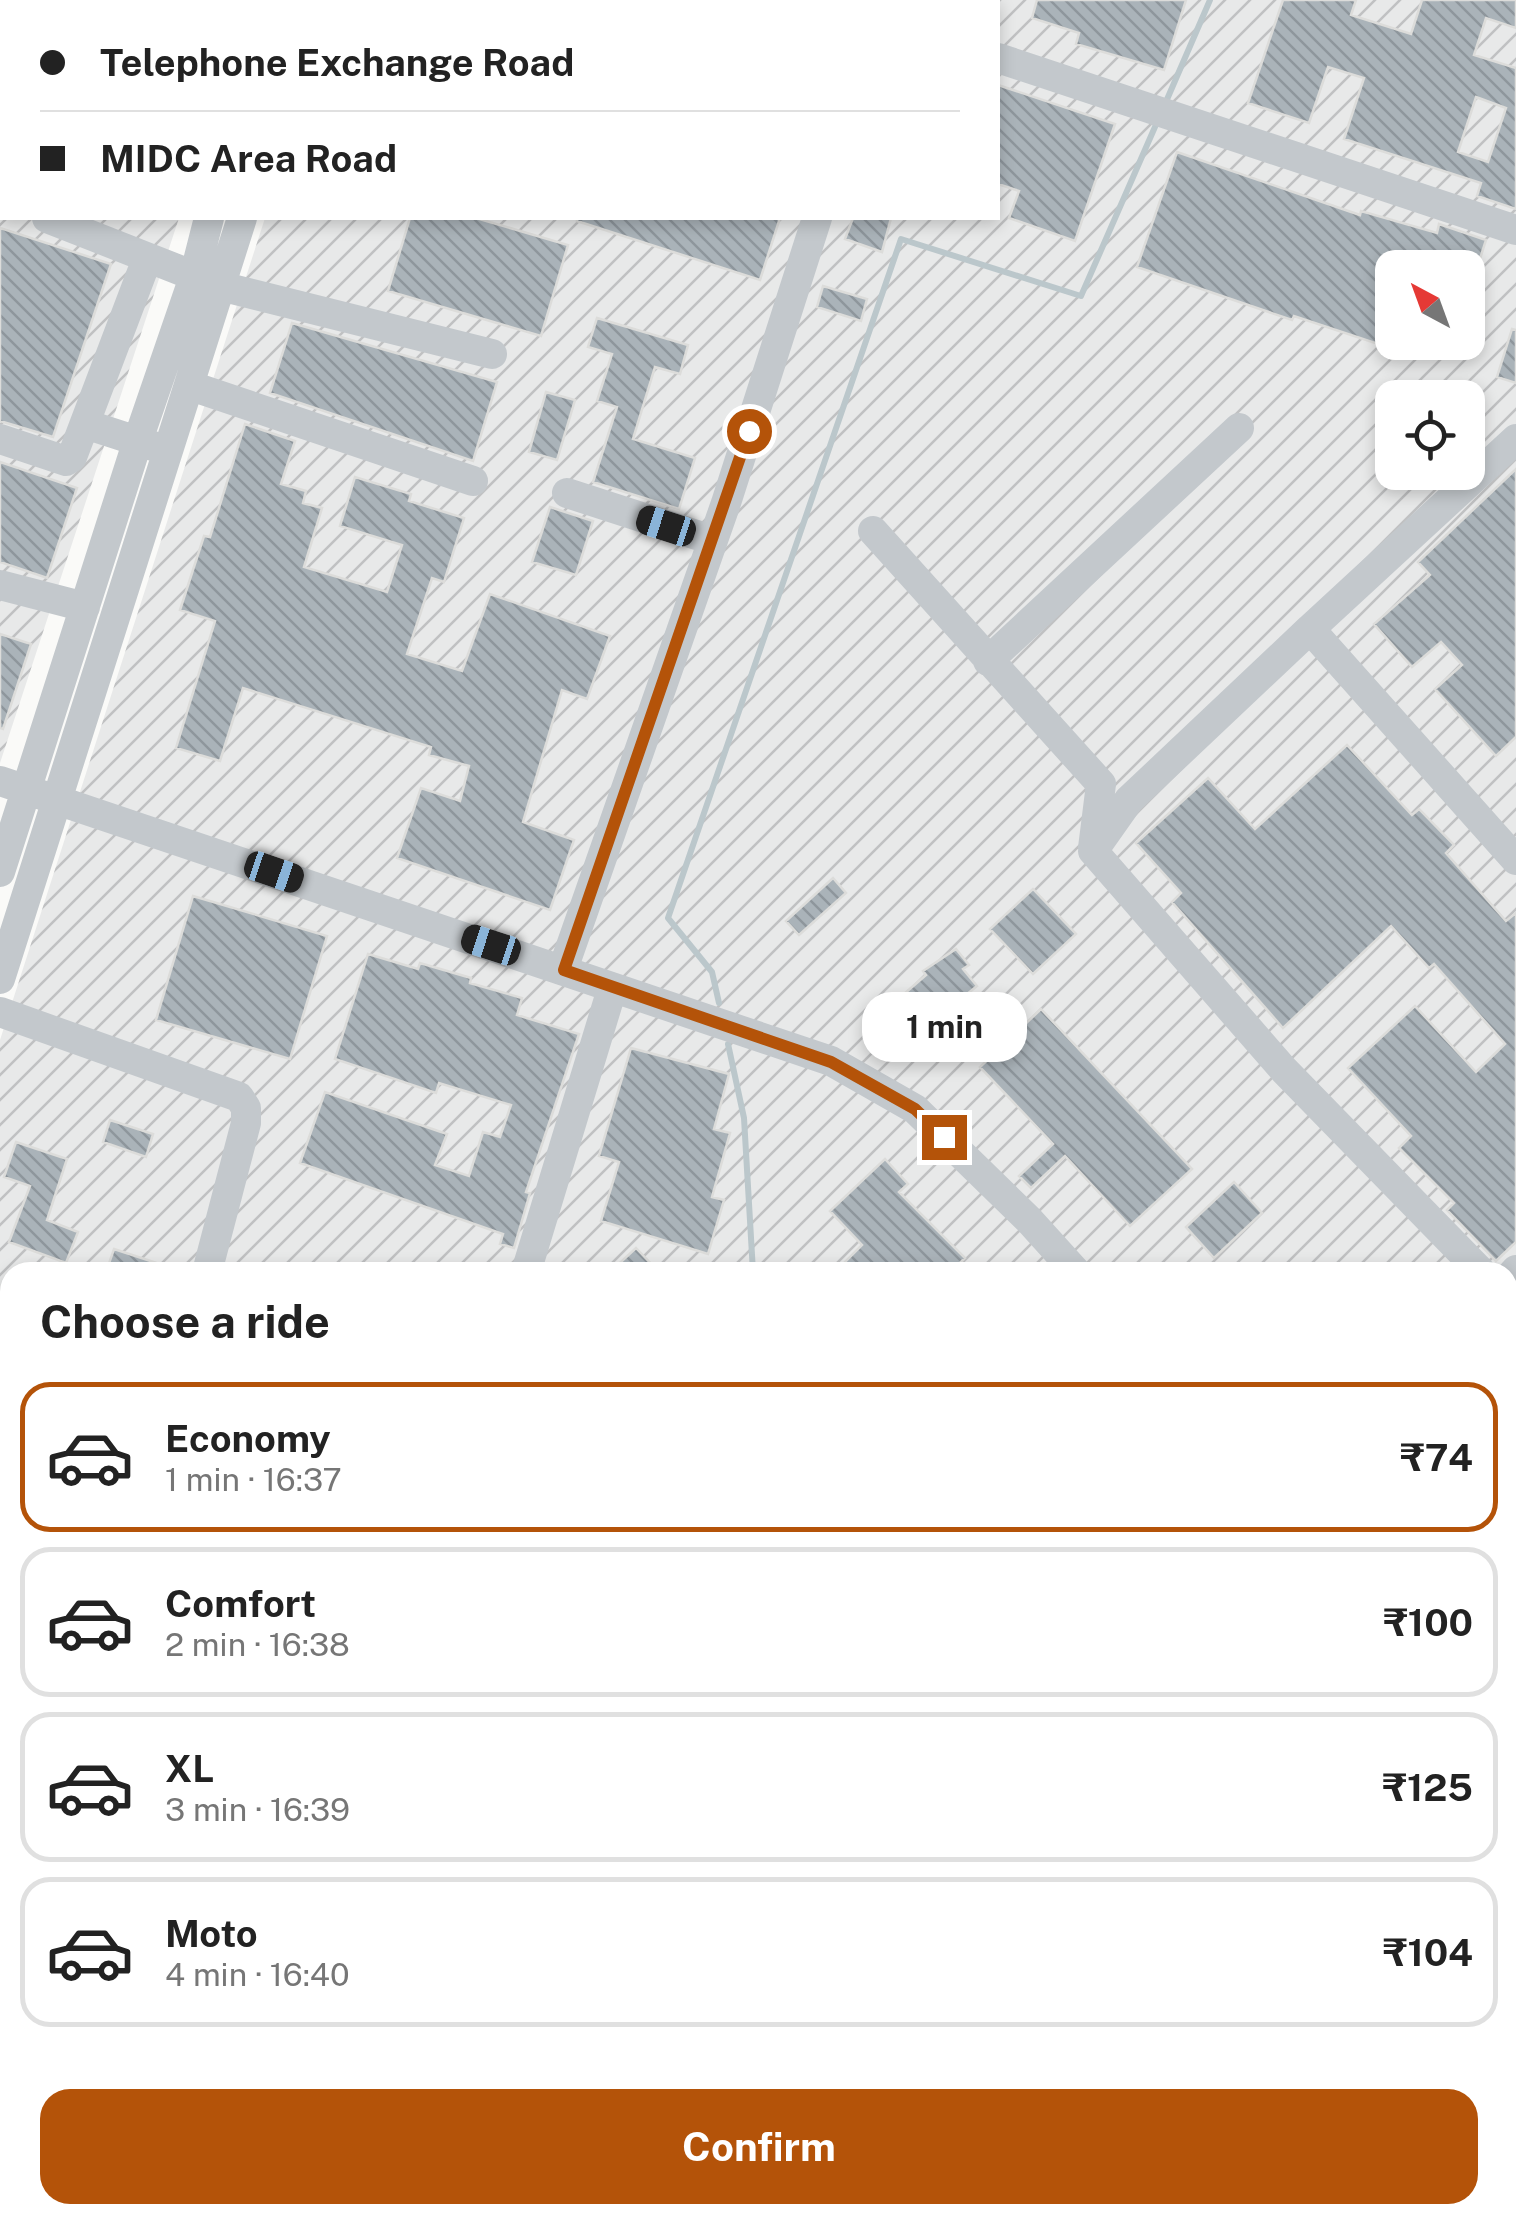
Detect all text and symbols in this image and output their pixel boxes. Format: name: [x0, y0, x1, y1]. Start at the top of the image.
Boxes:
text: Telephone Exchange Road: [100, 40, 574, 85]
text: MIDC Area Road: [100, 136, 397, 181]
north arrow: [1375, 250, 1485, 360]
map controls: [1375, 250, 1485, 490]
button: locate: [1375, 380, 1485, 490]
route start: [727, 409, 772, 454]
car: [633, 502, 699, 550]
car: [241, 848, 307, 896]
car: [458, 921, 524, 969]
callout: 1 min: [862, 992, 1026, 1062]
text: 1 min: [906, 1008, 983, 1045]
route end: [922, 1115, 967, 1160]
text: Choose a ride: [40, 1295, 330, 1348]
icon: car: [45, 1412, 135, 1502]
text: Economy: [165, 1416, 331, 1461]
text: ₹74: [1400, 1435, 1473, 1480]
text: 1 min · 16:37: [165, 1461, 342, 1498]
icon: car: [45, 1577, 135, 1667]
text: Comfort: [165, 1581, 316, 1626]
text: ₹100: [1383, 1600, 1473, 1645]
text: 2 min · 16:38: [165, 1626, 350, 1663]
icon: car: [45, 1742, 135, 1832]
text: XL: [165, 1746, 214, 1791]
text: ₹125: [1383, 1765, 1473, 1810]
text: 3 min · 16:39: [165, 1791, 350, 1828]
icon: car: [45, 1907, 135, 1997]
text: Moto: [165, 1911, 258, 1956]
text: ₹104: [1383, 1930, 1473, 1975]
text: 4 min · 16:40: [165, 1956, 350, 1993]
button: Confirm: [40, 2089, 1478, 2204]

